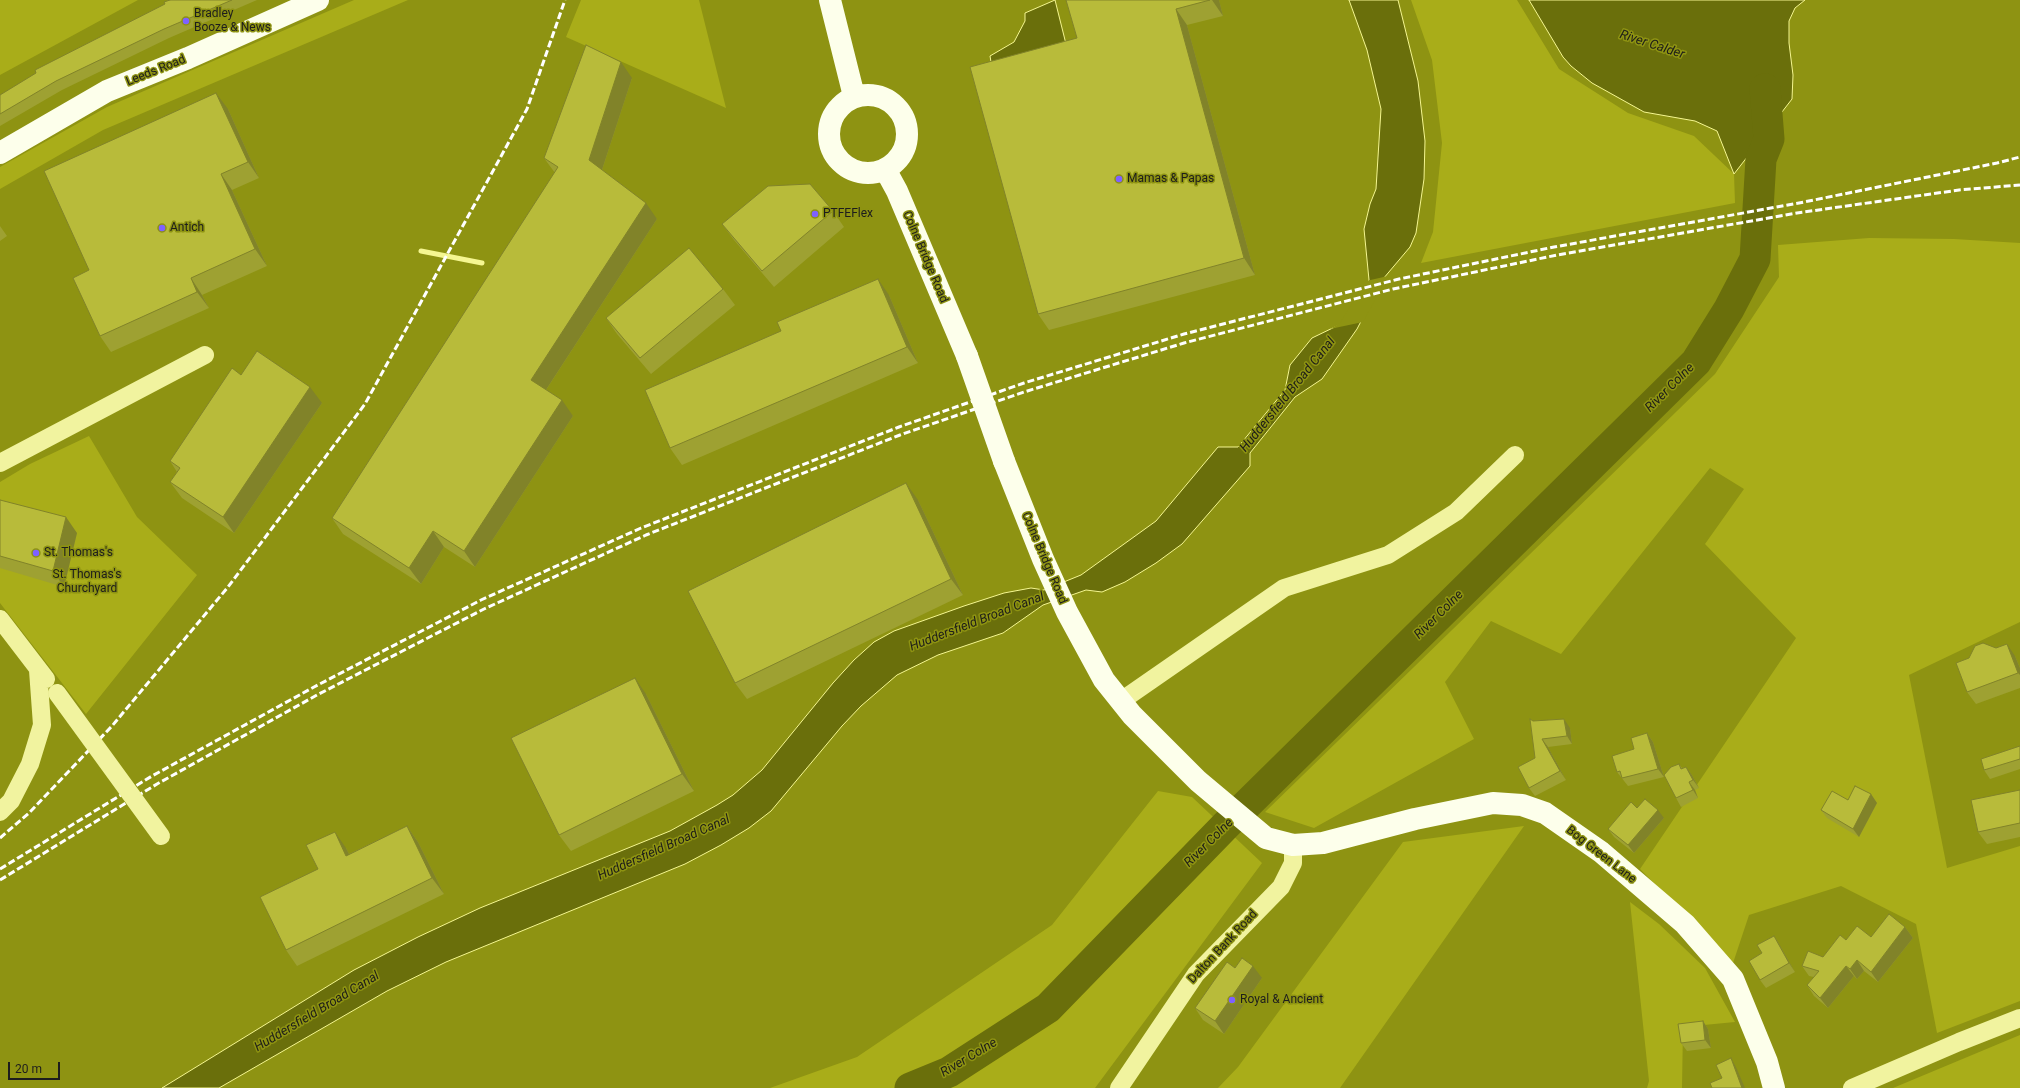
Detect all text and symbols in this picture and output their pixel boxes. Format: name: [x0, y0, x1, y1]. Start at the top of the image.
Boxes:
place label: Bradley Booze & News: [194, 7, 271, 35]
marker: Bradley Booze & News: [181, 16, 191, 26]
water label: River Calder: [1618, 27, 1686, 63]
street label: Leeds Road: [124, 53, 188, 89]
place label: Mamas & Papas: [1127, 172, 1214, 186]
marker: Mamas & Papas: [1114, 174, 1124, 184]
place label: PTFEFlex: [823, 207, 873, 221]
marker: PTFEFlex: [810, 209, 820, 219]
street label: Colne Bridge Road: [899, 209, 951, 305]
place label: Antich: [170, 221, 204, 235]
marker: Antich: [157, 223, 167, 233]
water label: Huddersfield Broad Canal: [1237, 335, 1339, 455]
water label: River Colne: [1642, 360, 1698, 416]
street label: Colne Bridge Road: [1018, 510, 1070, 606]
place label: St. Thomas's: [44, 546, 113, 560]
marker: St. Thomas's: [31, 548, 41, 558]
park label: St. Thomas's Churchyard: [53, 568, 121, 596]
water label: River Colne: [1411, 587, 1467, 643]
water label: Huddersfield Broad Canal: [907, 589, 1047, 655]
water label: Huddersfield Broad Canal: [596, 812, 732, 884]
water label: River Colne: [1181, 815, 1237, 871]
street label: Bog Green Lane: [1563, 823, 1639, 887]
street label: Dalton Bank Road: [1185, 907, 1261, 987]
water label: Huddersfield Broad Canal: [252, 968, 382, 1056]
place label: Royal & Ancient: [1240, 993, 1323, 1007]
marker: Royal & Ancient: [1227, 995, 1237, 1005]
water label: River Colne: [938, 1035, 1000, 1081]
scale bar: [10, 1054, 62, 1080]
text: 20 m: [15, 1062, 42, 1076]

